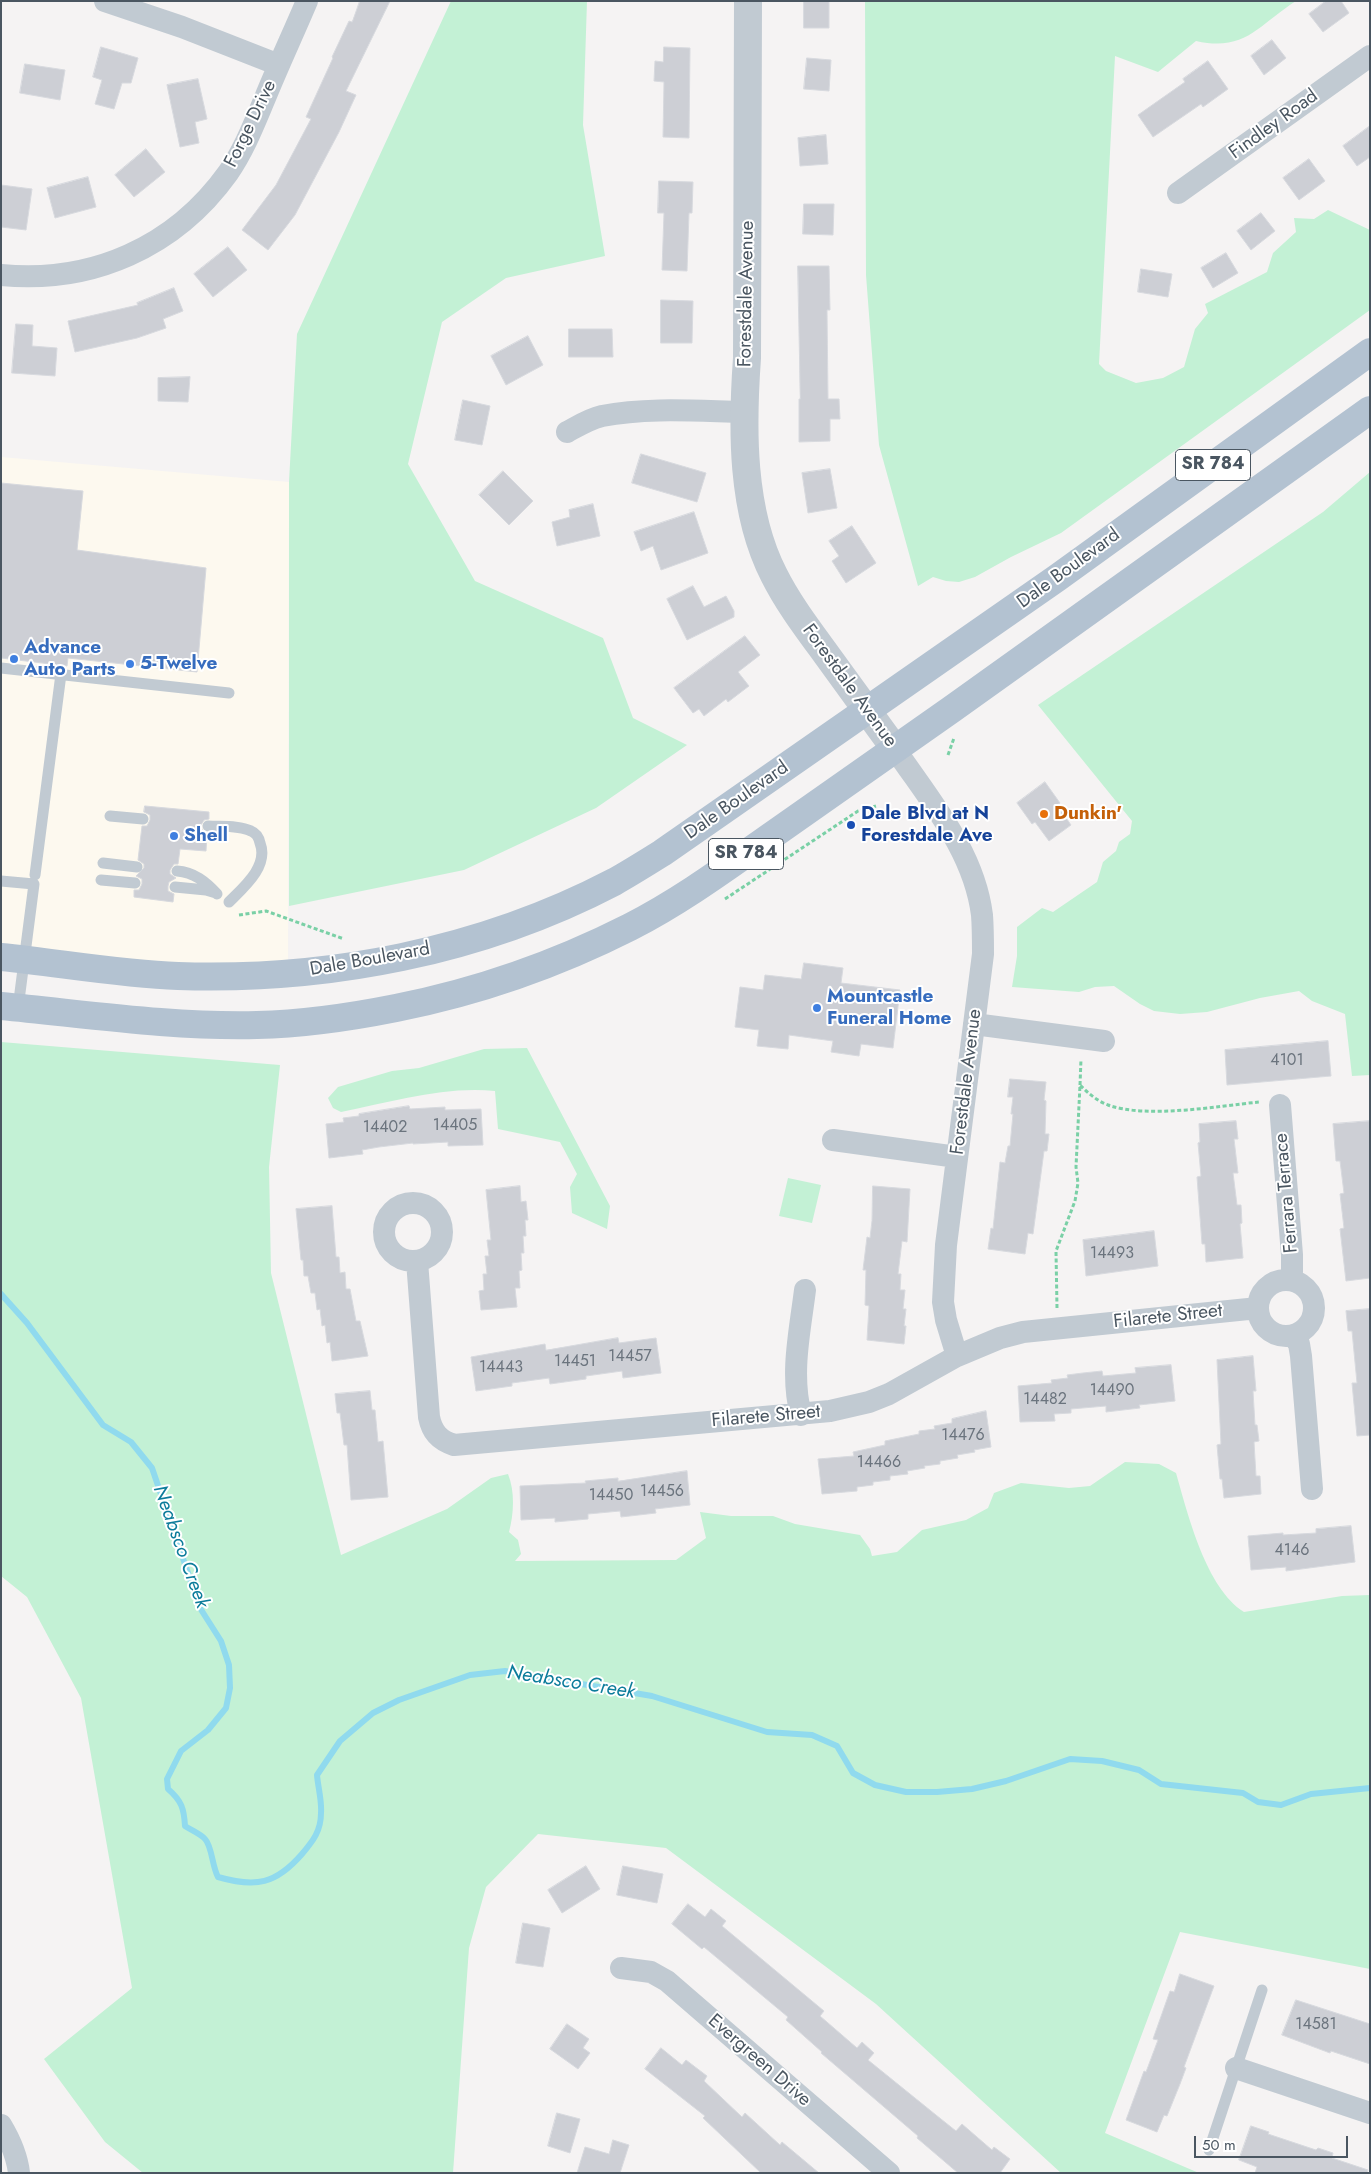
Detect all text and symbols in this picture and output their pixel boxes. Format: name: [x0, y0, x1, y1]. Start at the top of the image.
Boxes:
street label: Forge Drive: [220, 77, 282, 171]
street label: Findley Road: [1225, 85, 1323, 165]
street label: Forestdale Avenue: [734, 221, 760, 367]
road number: SR 784: [1176, 450, 1250, 480]
street label: Dale Boulevard: [1013, 524, 1125, 614]
street label: Forestdale Avenue: [797, 620, 901, 752]
place label: Advance Auto Parts: [24, 637, 115, 681]
marker: Advance Auto Parts: [8, 653, 20, 665]
place label: 5-Twelve: [140, 653, 217, 675]
marker: 5-Twelve: [124, 658, 136, 670]
street label: Dale Boulevard: [681, 757, 793, 845]
place label: Dale Blvd at N Forestdale Ave: [861, 803, 993, 847]
place label: Dunkin': [1054, 803, 1122, 825]
marker: Dunkin': [1038, 808, 1050, 820]
marker: Dale Blvd at N Forestdale Ave: [845, 819, 857, 831]
place label: Shell: [184, 825, 228, 847]
marker: Shell: [168, 830, 180, 842]
road number: SR 784: [708, 839, 784, 870]
street label: Dale Boulevard: [308, 938, 432, 982]
place label: Mountcastle Funeral Home: [827, 986, 951, 1030]
marker: Mountcastle Funeral Home: [811, 1002, 823, 1014]
street label: Forestdale Avenue: [947, 1008, 987, 1156]
house number: 4101: [1270, 1051, 1304, 1071]
house number: 14405: [433, 1116, 477, 1136]
house number: 14402: [363, 1118, 407, 1138]
street label: Ferrara Terrace: [1270, 1132, 1304, 1254]
house number: 14493: [1090, 1244, 1134, 1264]
street label: Filarete Street: [1112, 1300, 1224, 1334]
house number: 14457: [608, 1347, 652, 1367]
house number: 14451: [554, 1352, 596, 1372]
house number: 14443: [479, 1358, 523, 1378]
house number: 14490: [1090, 1381, 1134, 1401]
house number: 14482: [1023, 1390, 1067, 1410]
street label: Filarete Street: [711, 1401, 821, 1433]
house number: 14476: [941, 1426, 985, 1446]
house number: 14466: [857, 1453, 901, 1473]
water label: Neabsco Creek: [147, 1482, 213, 1612]
house number: 14456: [640, 1482, 684, 1502]
house number: 14450: [589, 1486, 633, 1506]
house number: 4146: [1274, 1541, 1310, 1561]
water label: Neabsco Creek: [505, 1661, 637, 1705]
street label: Evergreen Drive: [703, 2010, 815, 2112]
house number: 14581: [1295, 2015, 1337, 2035]
scale bar: [1196, 2126, 1350, 2158]
text: 50 m: [1202, 2134, 1236, 2156]

